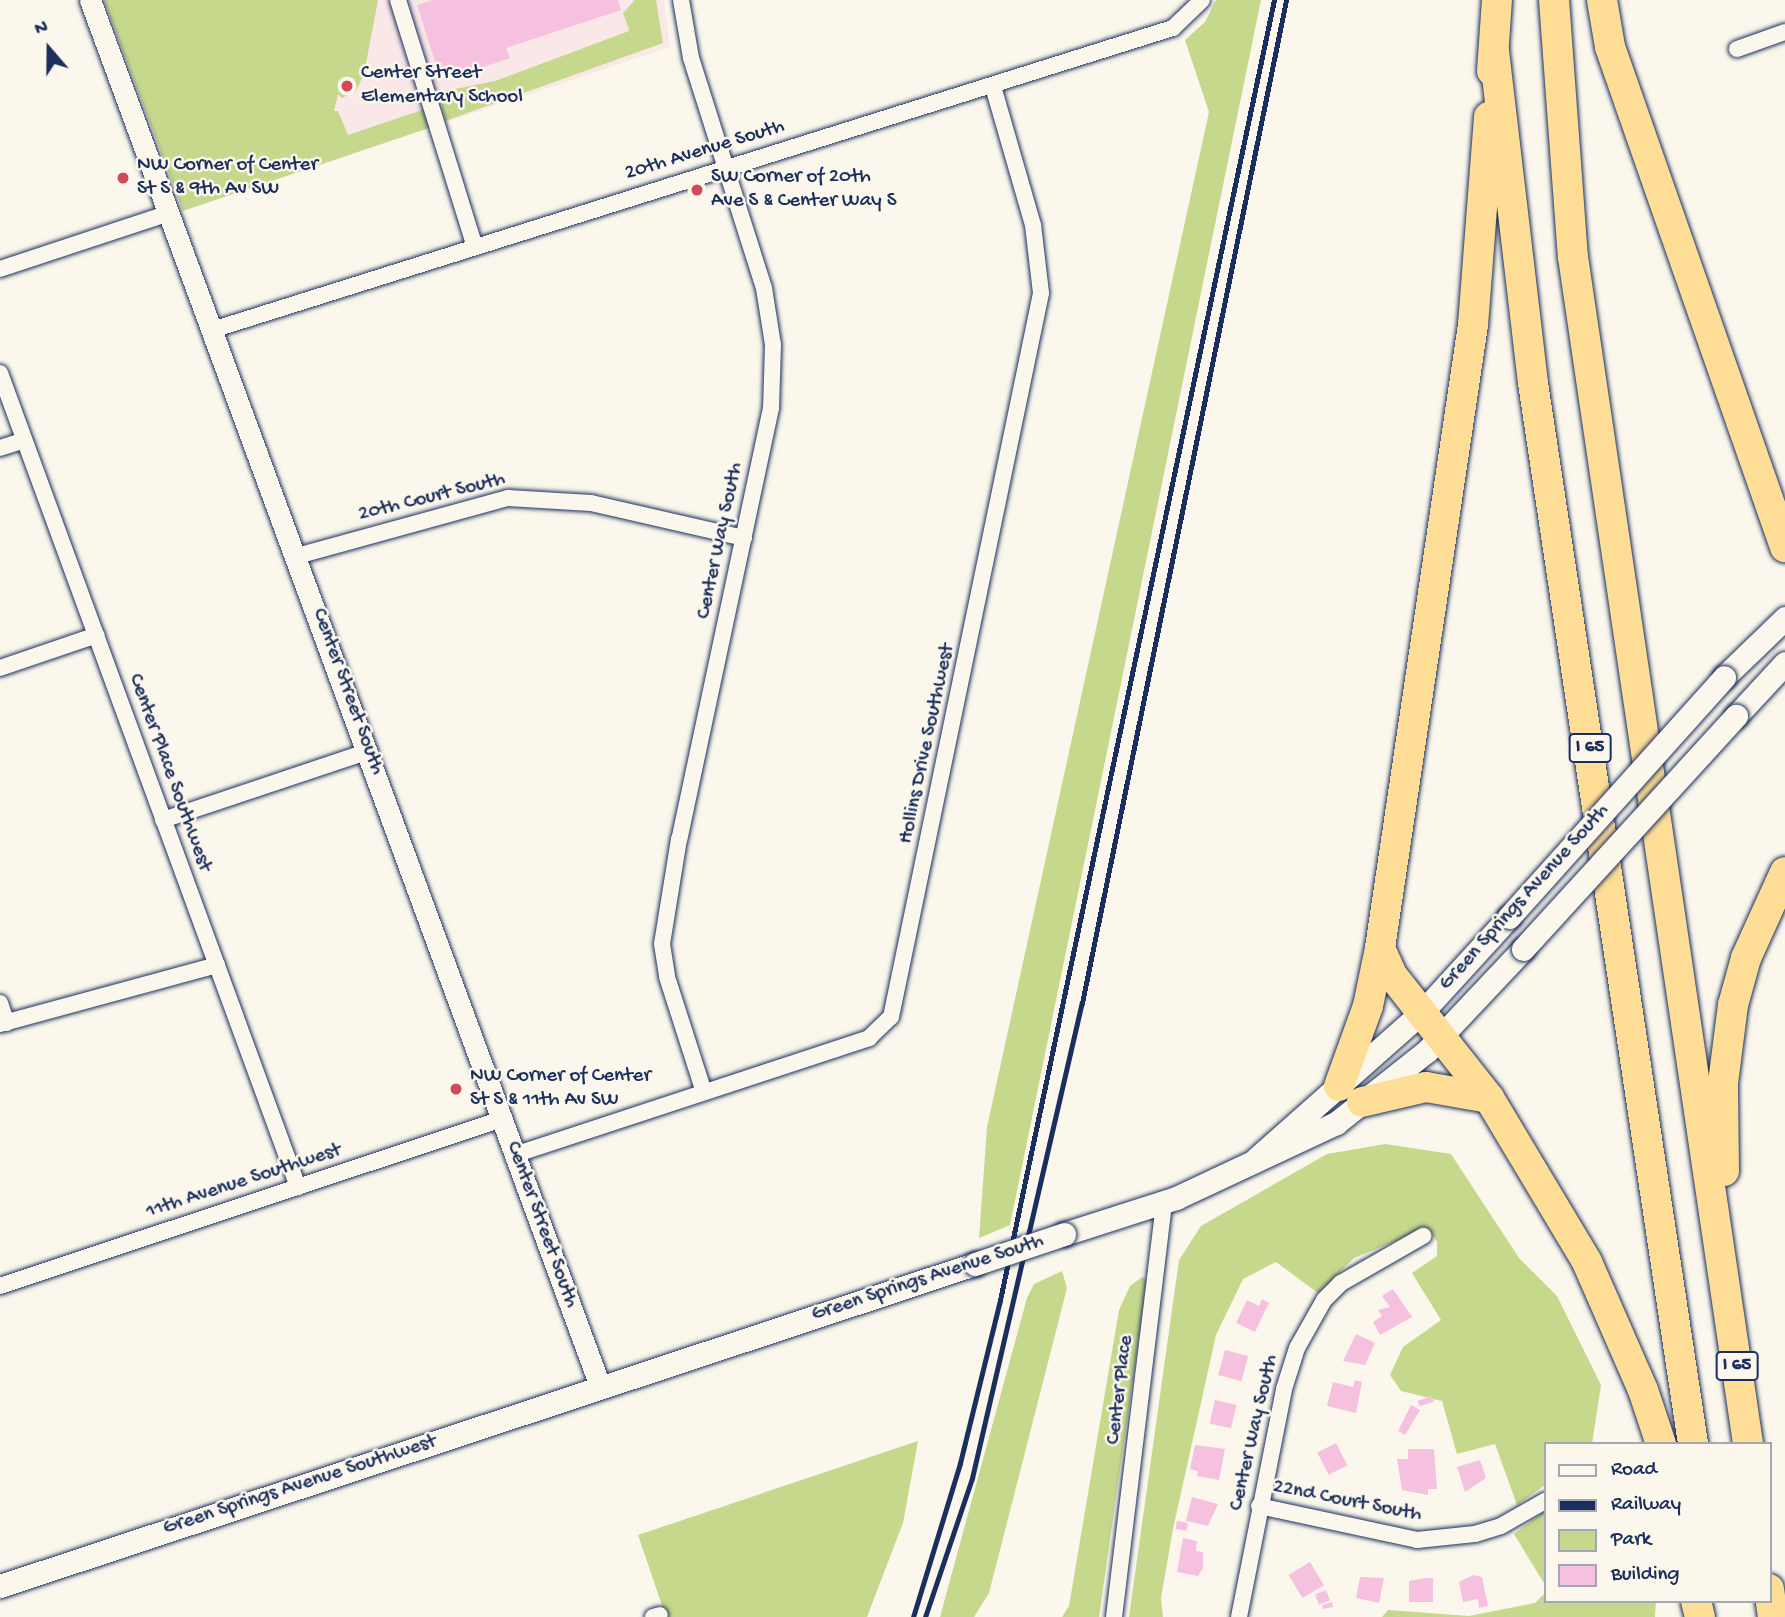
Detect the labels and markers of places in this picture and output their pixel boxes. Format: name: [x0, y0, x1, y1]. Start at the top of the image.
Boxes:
place label: Center Street Elementary School: [361, 61, 523, 111]
marker: Center Street Elementary School: [339, 78, 355, 94]
place label: NW Corner of Center St S & 9th Av SW: [137, 153, 318, 203]
place label: SW Corner of 20th Ave S & Center Way S: [711, 165, 896, 215]
marker: NW Corner of Center St S & 9th Av SW: [115, 170, 131, 186]
marker: SW Corner of 20th Ave S & Center Way S: [689, 182, 705, 198]
place label: NW Corner of Center St S & 11th Av SW: [470, 1064, 651, 1114]
marker: NW Corner of Center St S & 11th Av SW: [448, 1081, 464, 1097]

